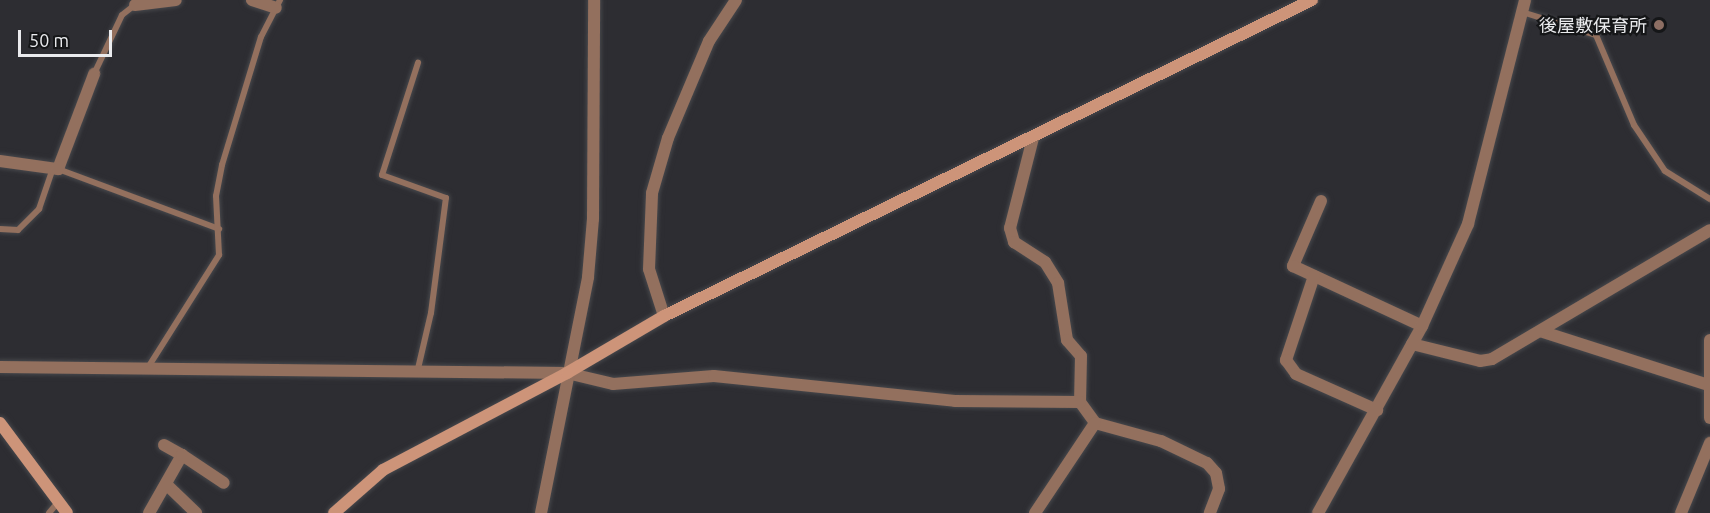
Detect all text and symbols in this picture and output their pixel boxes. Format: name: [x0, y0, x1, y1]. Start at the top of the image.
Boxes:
place label: 後屋敷保育所: [1539, 14, 1647, 36]
scale bar: [21, 18, 116, 56]
marker: 後屋敷保育所: [1652, 18, 1666, 32]
text: 50 m: [29, 30, 69, 50]

